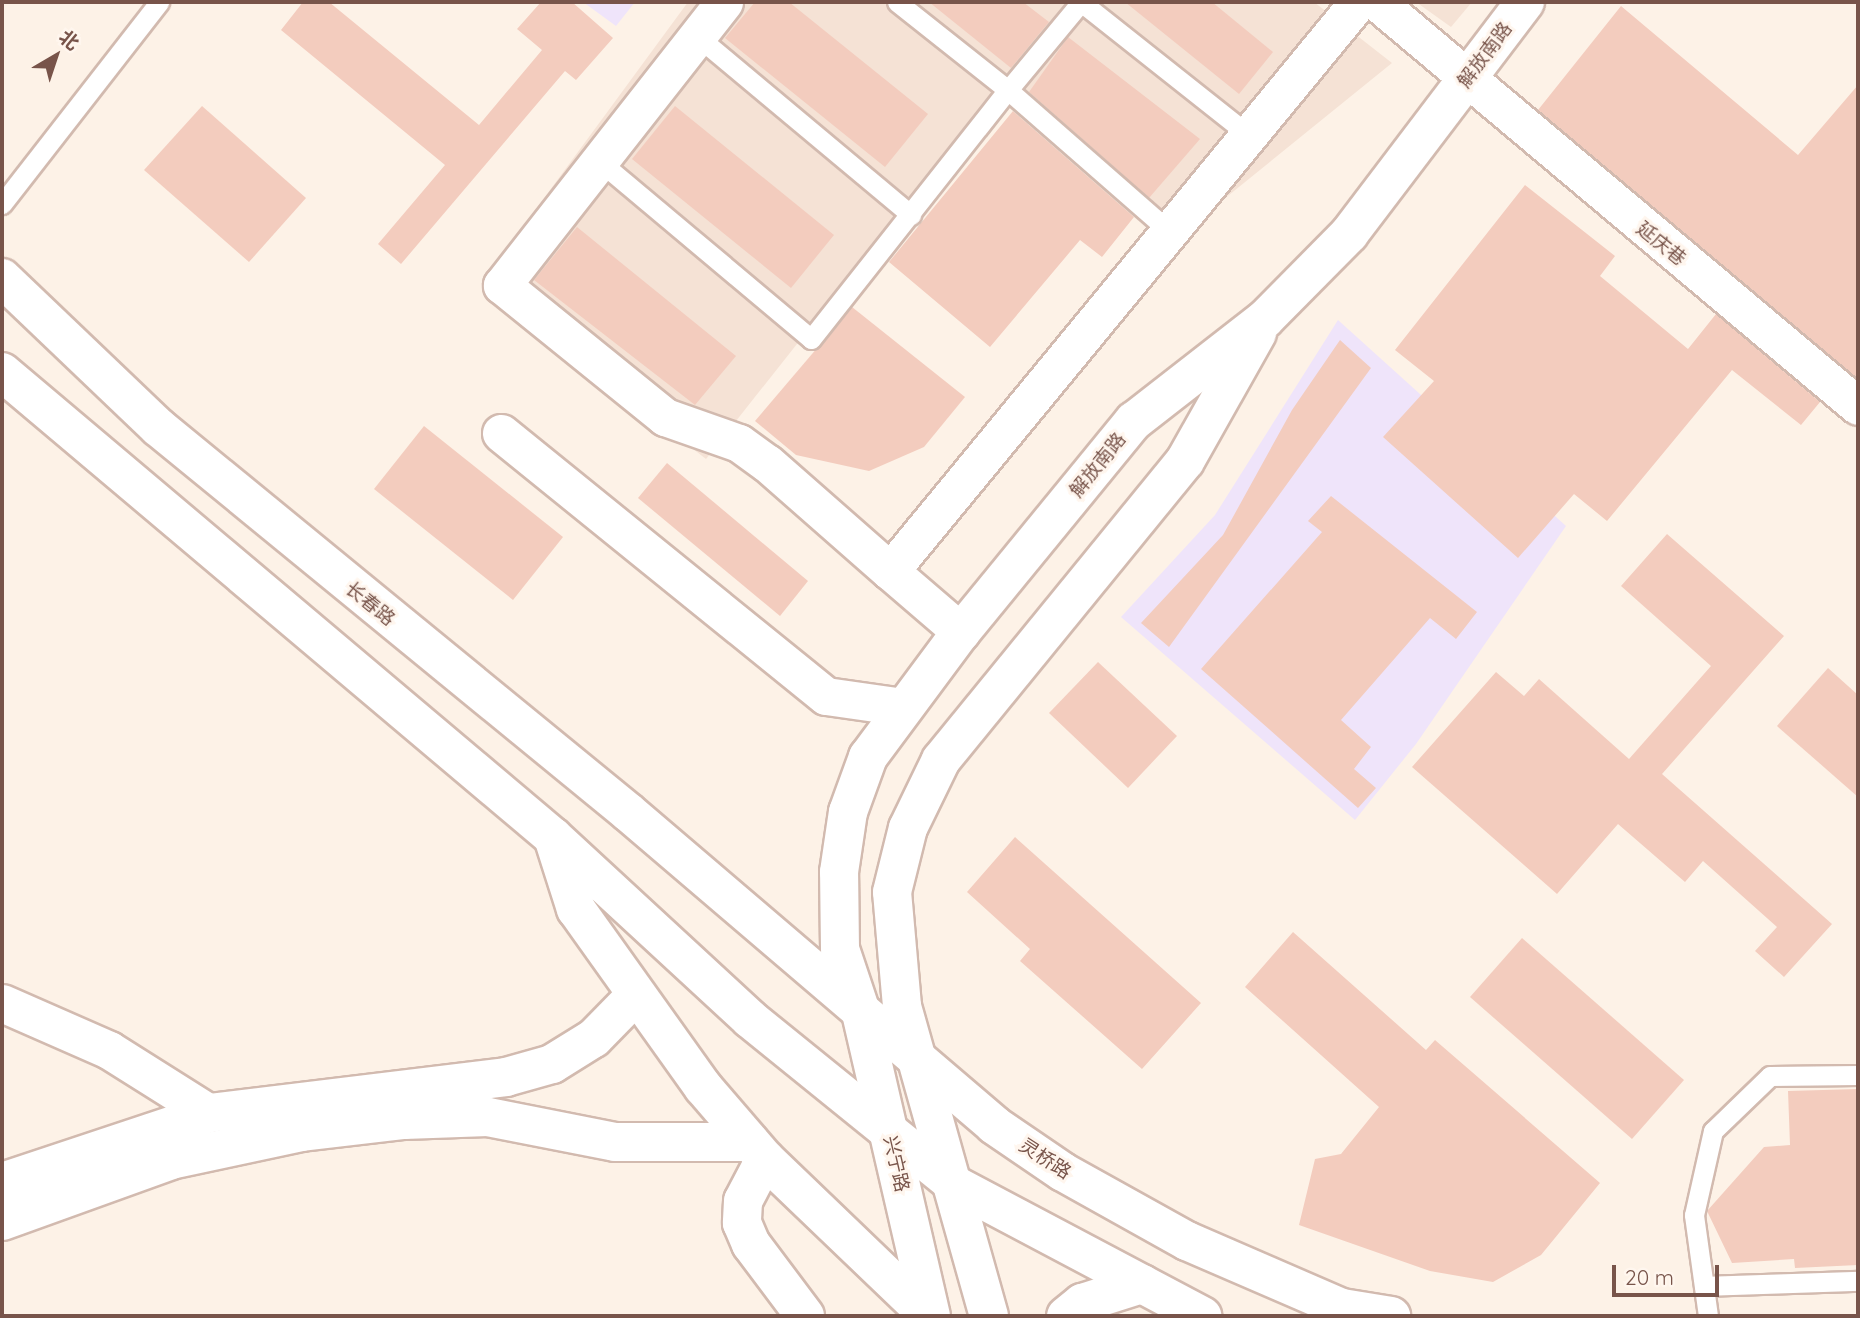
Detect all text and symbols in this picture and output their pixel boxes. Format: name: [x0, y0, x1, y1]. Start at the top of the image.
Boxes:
street label: 解放南路: [1453, 18, 1517, 92]
north arrow: [21, 21, 91, 91]
text: 北: [54, 24, 84, 55]
street label: 延庆巷: [1632, 217, 1690, 271]
street label: 解放南路: [1065, 428, 1131, 502]
street label: 长春路: [341, 577, 399, 631]
street label: 兴宁路: [878, 1134, 914, 1194]
street label: 灵桥路: [1015, 1134, 1075, 1184]
scale bar: [1615, 1252, 1722, 1296]
text: 20 m: [1625, 1264, 1674, 1290]

